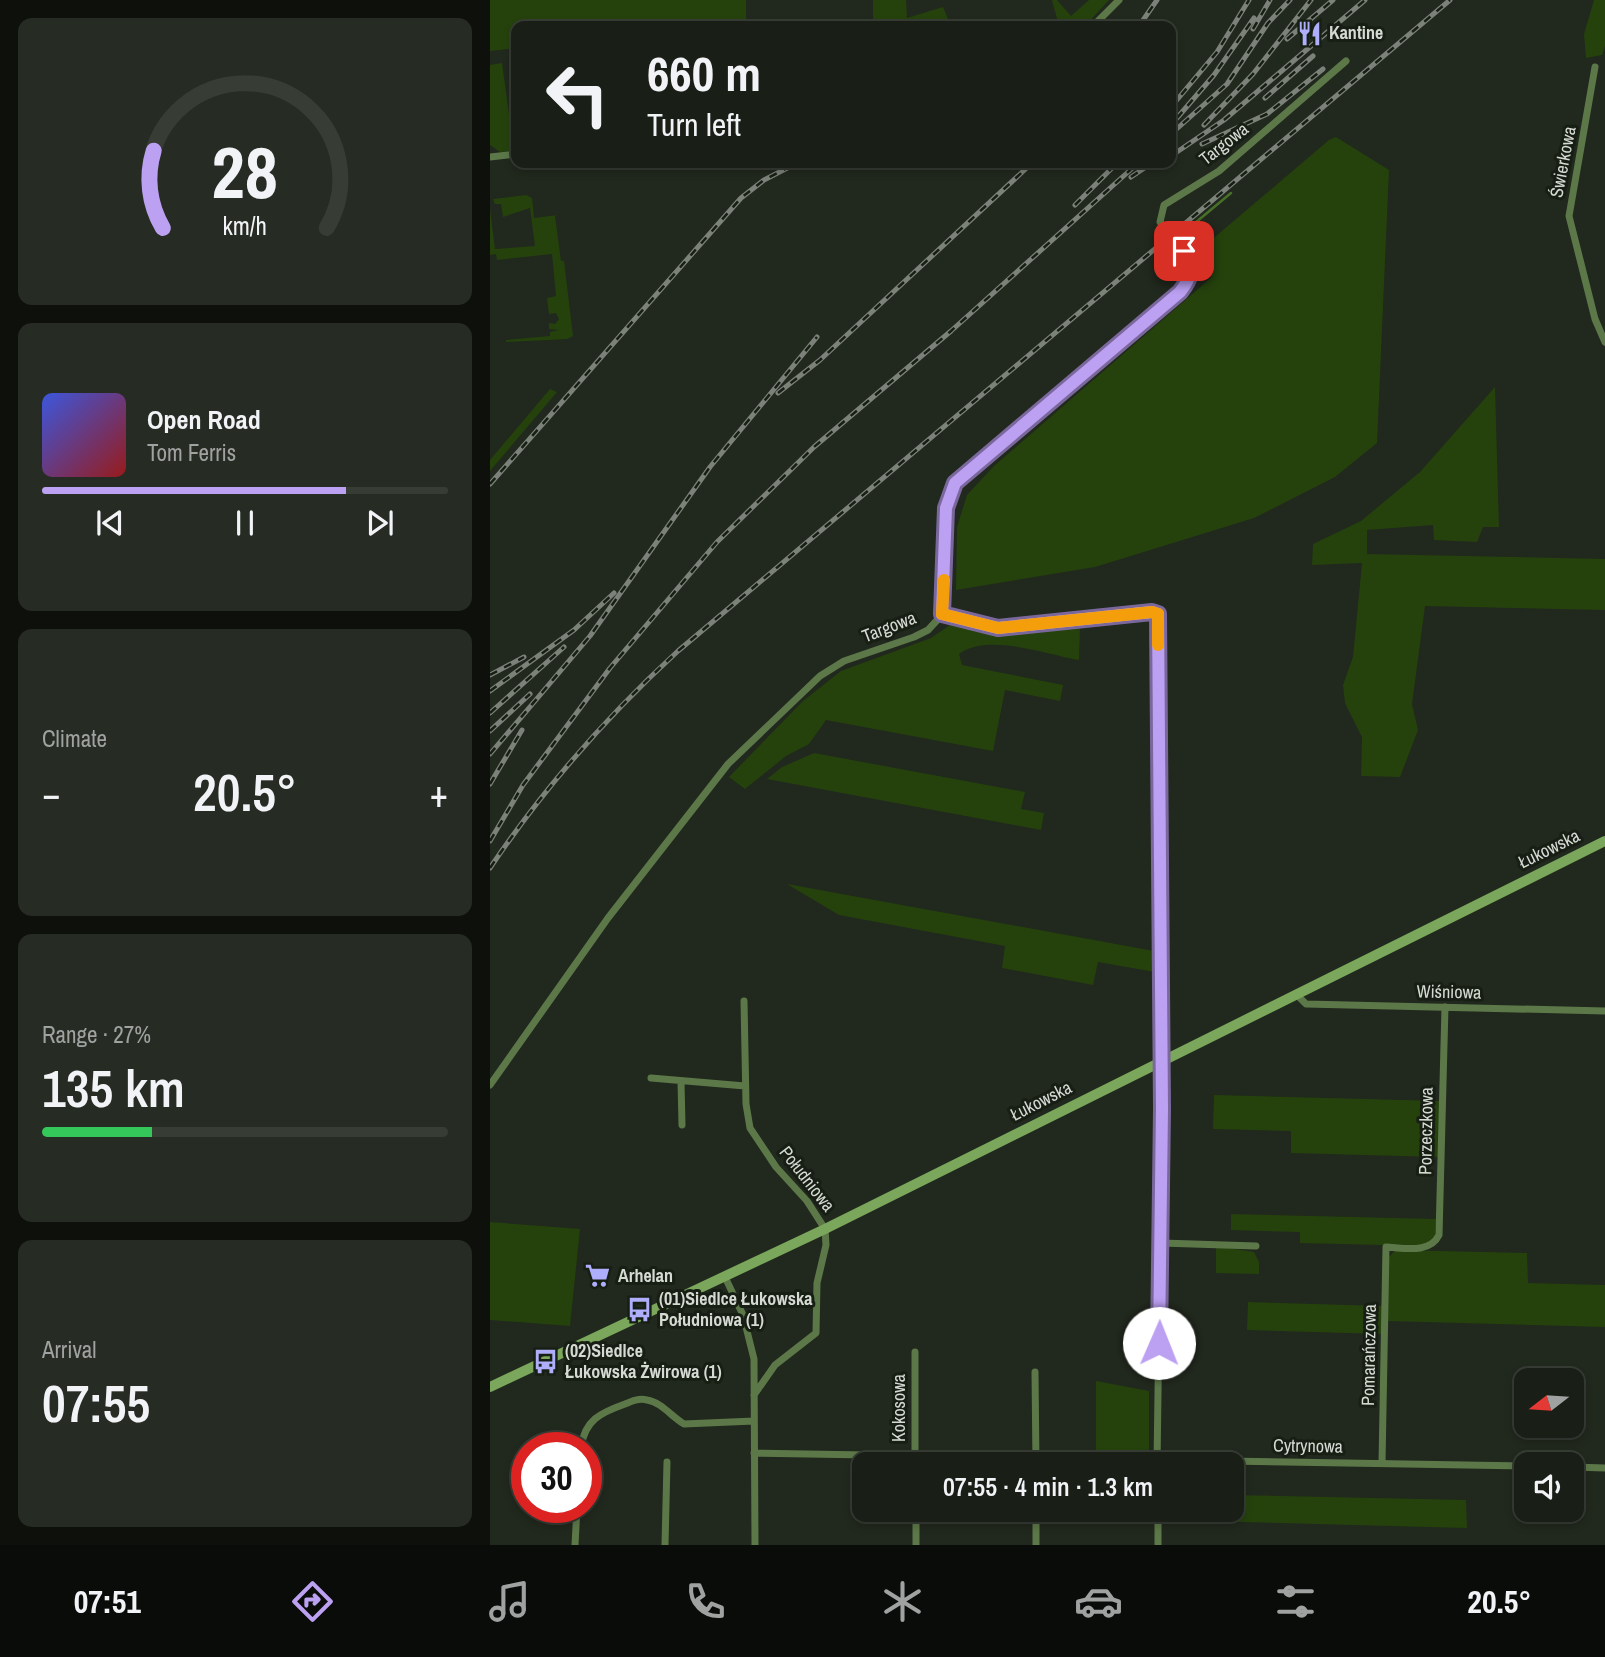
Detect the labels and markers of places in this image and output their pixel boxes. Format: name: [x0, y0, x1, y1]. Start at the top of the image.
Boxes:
restaurant icon: Kantine: [1295, 19, 1323, 47]
place label: Kantine: [1329, 20, 1383, 45]
pin: [1154, 221, 1214, 281]
supermarket icon: Arhelan: [584, 1262, 612, 1290]
place label: Arhelan: [618, 1263, 673, 1288]
place label: (01)Siedlce Łukowska Południowa (1): [659, 1286, 813, 1332]
bus stop icon: (01)Siedlce Łukowska Południowa (1): [625, 1295, 653, 1323]
place label: (02)Siedlce Łukowska Żwirowa (1): [565, 1338, 722, 1384]
bus stop icon: (02)Siedlce Łukowska Żwirowa (1): [531, 1347, 559, 1375]

